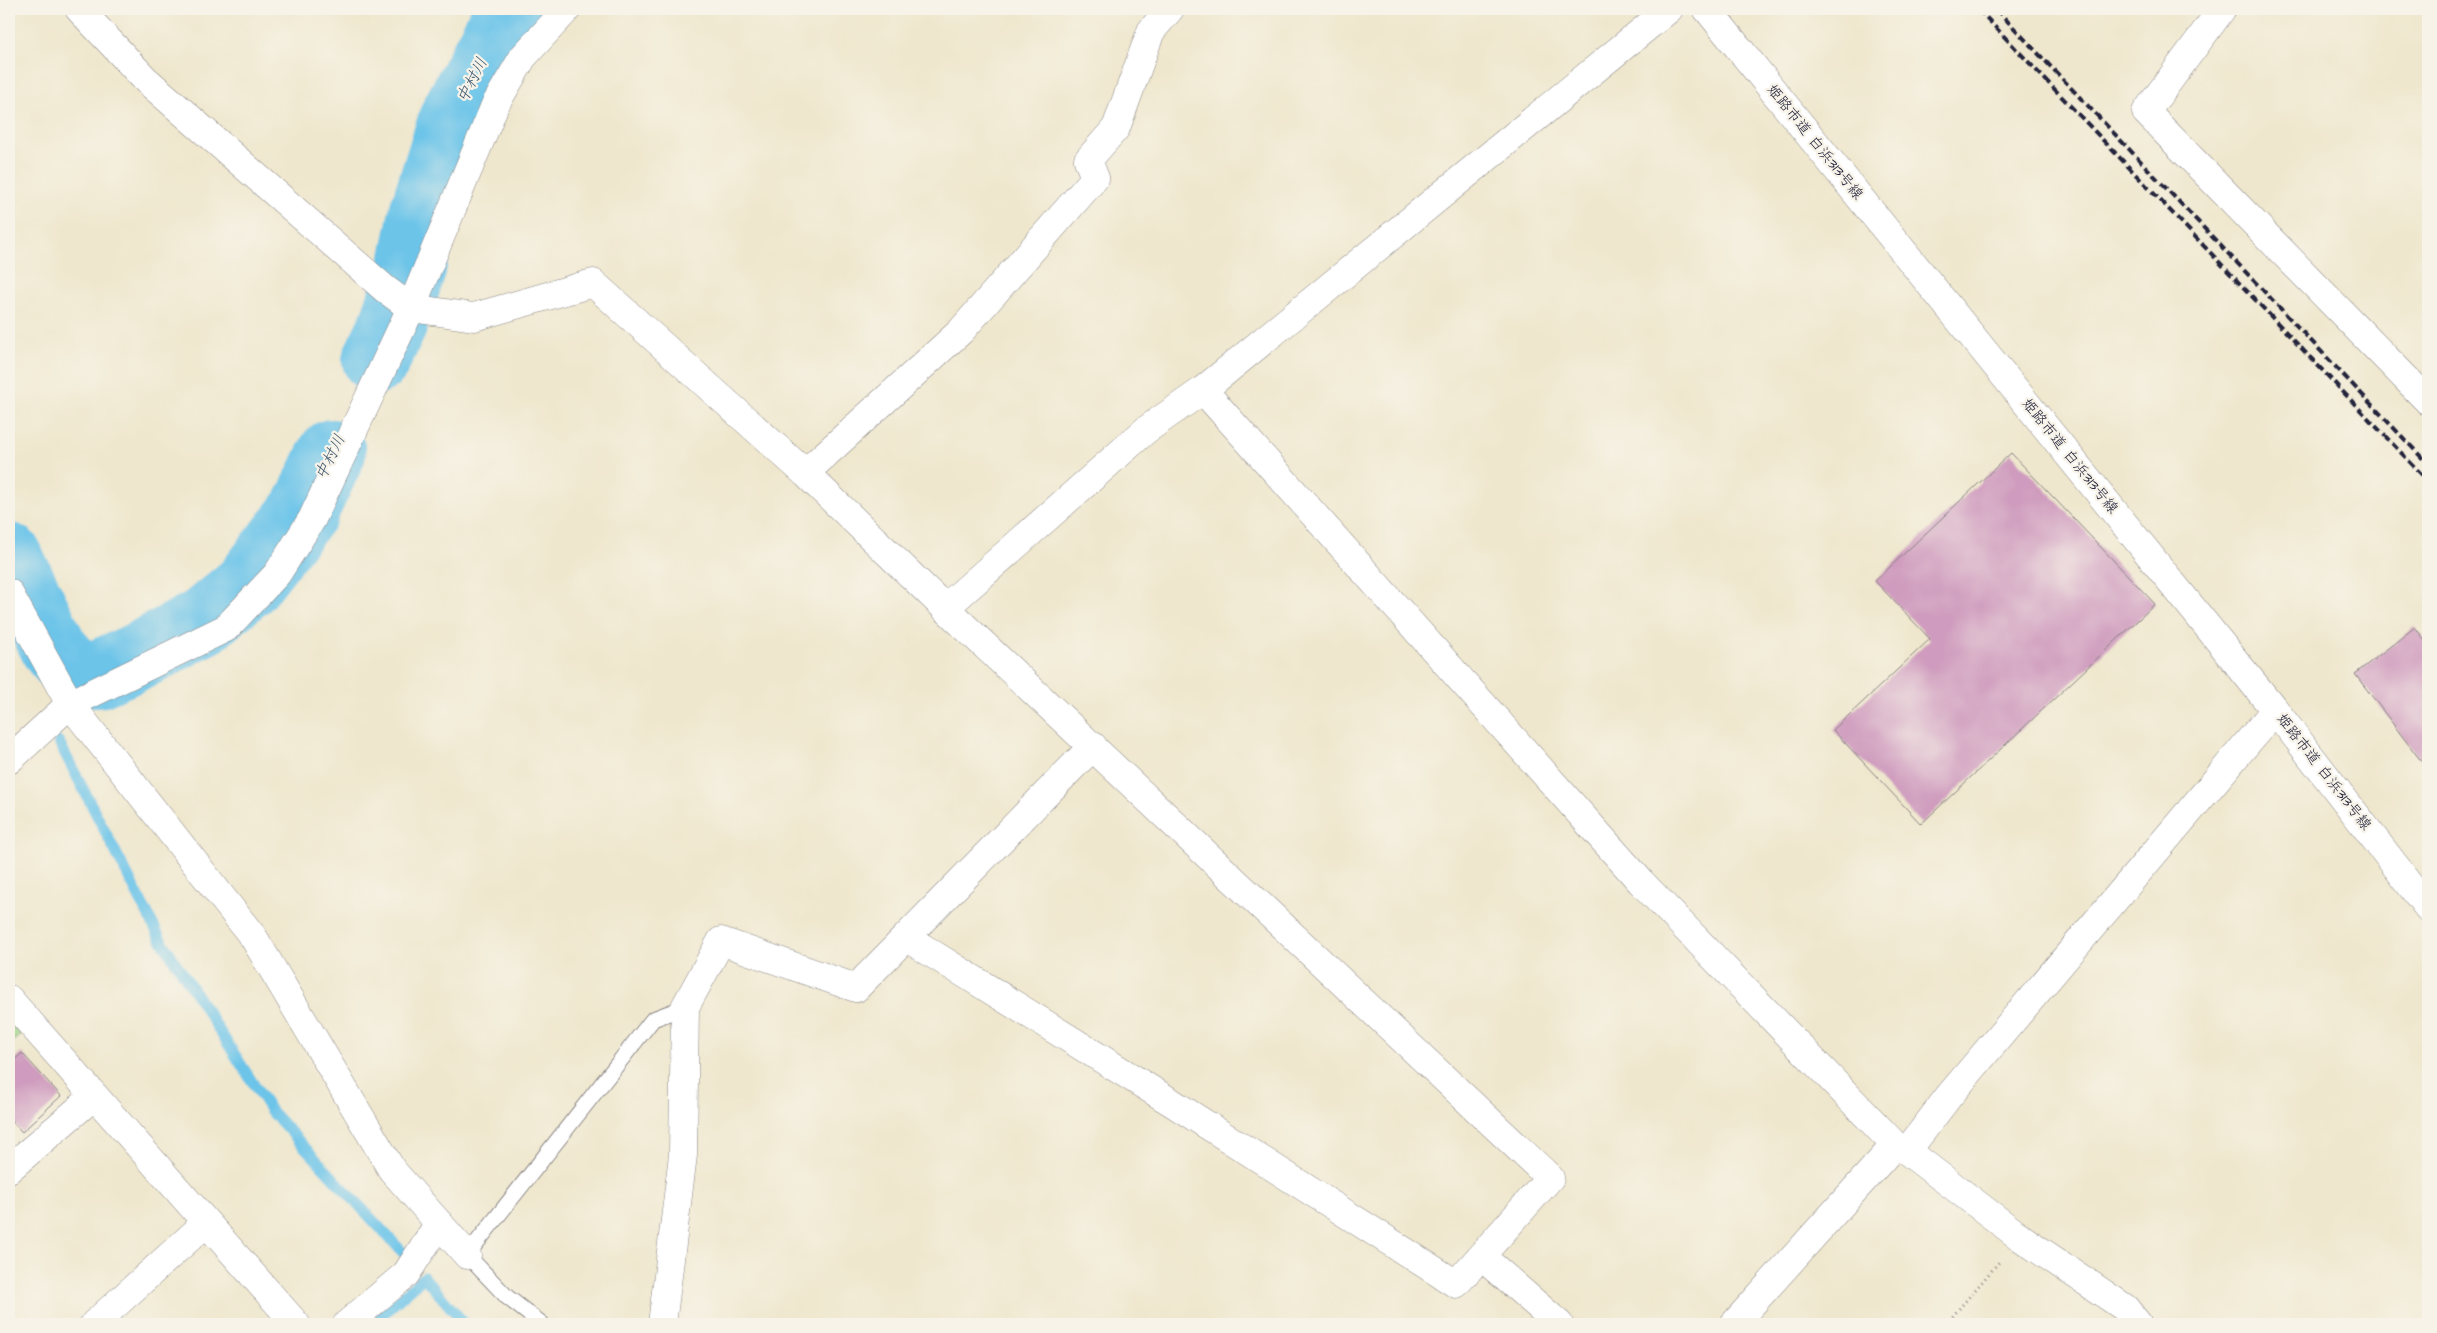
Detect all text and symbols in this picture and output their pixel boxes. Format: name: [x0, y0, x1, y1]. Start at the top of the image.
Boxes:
water label: 中村川: [451, 54, 493, 106]
street label: 姫路市道 白浜313号線: [1762, 80, 1868, 204]
street label: 姫路市道 白浜313号線: [2017, 394, 2123, 518]
water label: 中村川: [310, 431, 350, 483]
street label: 姫路市道 白浜313号線: [2272, 709, 2376, 835]

